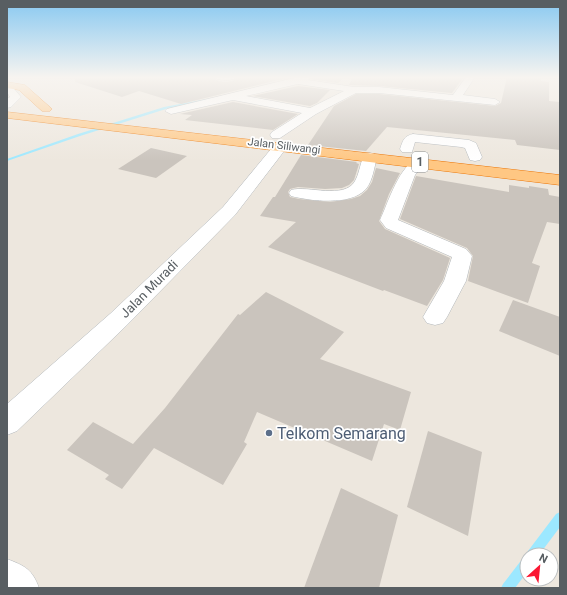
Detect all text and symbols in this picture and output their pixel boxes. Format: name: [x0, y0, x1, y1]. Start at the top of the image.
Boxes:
street label: Jalan Siliwangi: [247, 135, 321, 157]
road number: 1: [412, 152, 428, 172]
street label: Jalan Muradi: [117, 257, 181, 321]
place label: Telkom Semarang: [277, 424, 406, 443]
marker: Telkom Semarang: [264, 428, 274, 438]
north arrow: [519, 547, 559, 587]
text: N: [537, 551, 550, 566]

